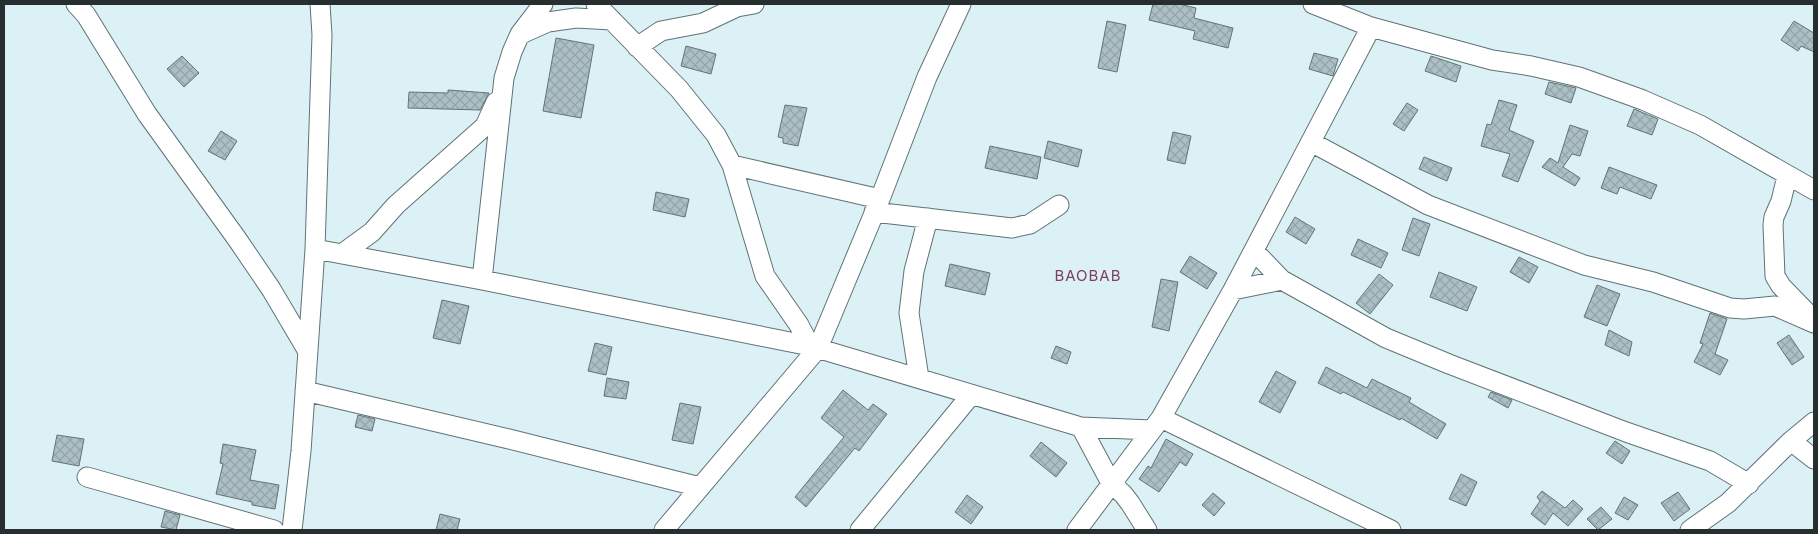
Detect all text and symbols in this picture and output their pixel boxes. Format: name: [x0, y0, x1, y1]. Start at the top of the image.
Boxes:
district label: BAOBAB: [1054, 266, 1122, 285]

